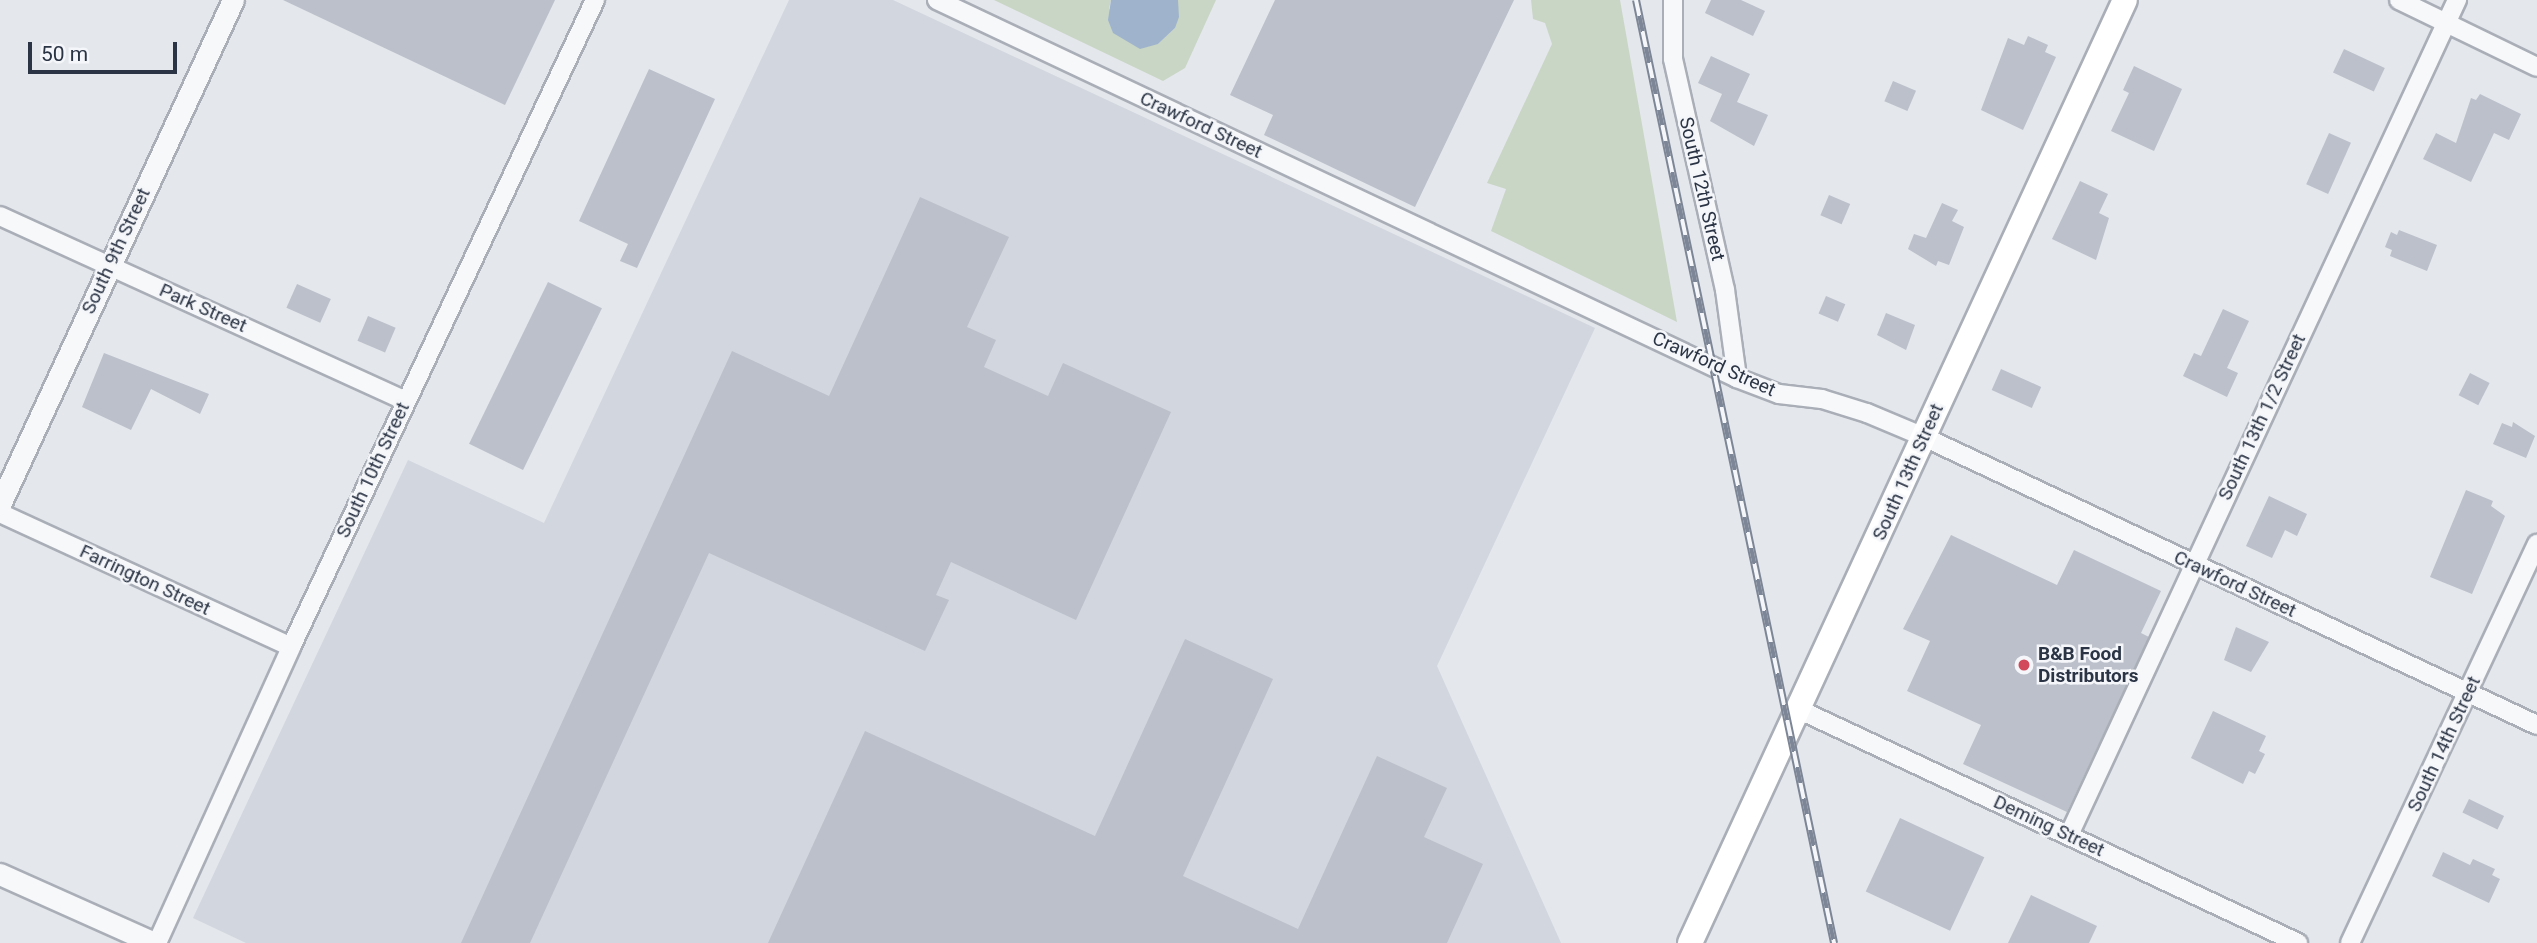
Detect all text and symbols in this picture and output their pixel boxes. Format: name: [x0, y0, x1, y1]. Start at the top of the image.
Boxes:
scale bar: [32, 28, 180, 72]
text: 50 m: [41, 42, 88, 66]
street label: Crawford Street: [1136, 87, 1266, 163]
street label: South 12th Street: [1674, 115, 1730, 263]
street label: South 9th Street: [77, 184, 155, 318]
street label: Park Street: [156, 279, 250, 337]
street label: Crawford Street: [1649, 327, 1779, 401]
street label: South 13th 1/2 Street: [2213, 330, 2311, 504]
street label: South 10th Street: [332, 399, 414, 541]
street label: South 13th Street: [1868, 400, 1948, 544]
street label: Farrington Street: [76, 540, 214, 620]
street label: Crawford Street: [2170, 546, 2300, 622]
place label: B&B Food Distributors: [2038, 643, 2139, 687]
marker: B&B Food Distributors: [2016, 657, 2032, 673]
street label: South 14th Street: [2403, 673, 2485, 815]
street label: Deming Street: [1990, 790, 2108, 862]

